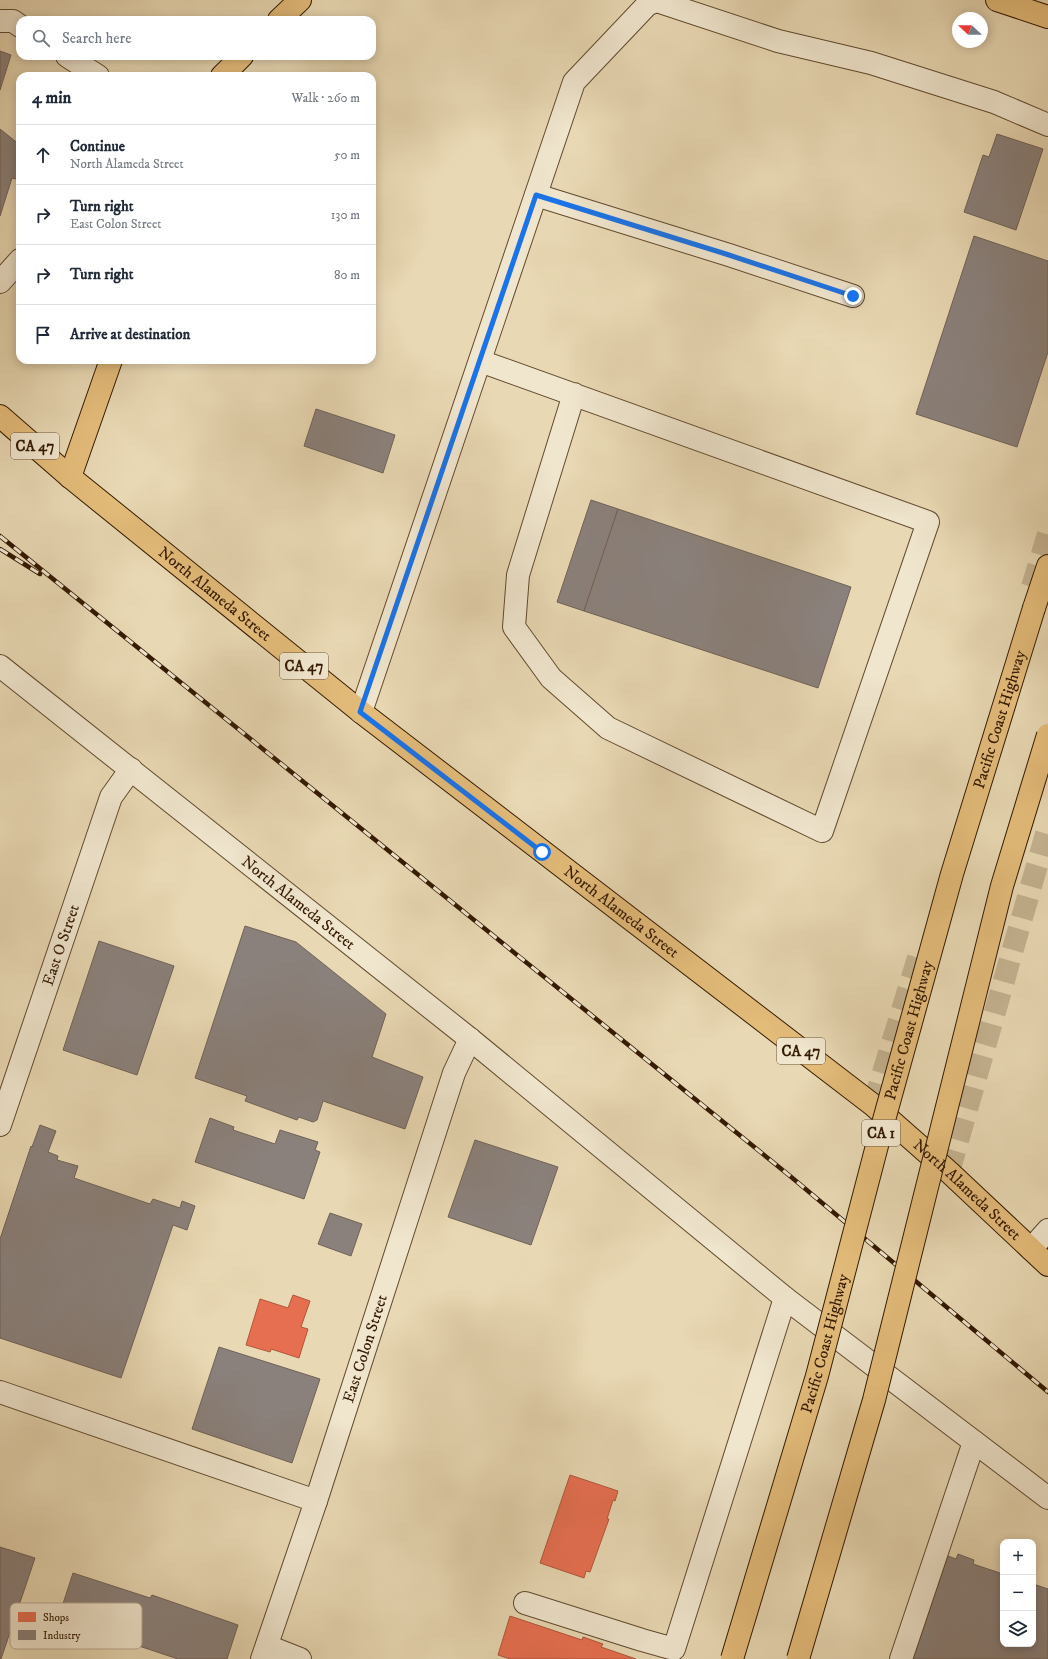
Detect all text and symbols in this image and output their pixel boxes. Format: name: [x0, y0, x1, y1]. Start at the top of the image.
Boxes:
north arrow: [952, 12, 988, 48]
search box: [16, 16, 376, 60]
icon: search: [30, 27, 52, 49]
text: Search here: [62, 29, 131, 48]
text: 4 min: [32, 87, 71, 109]
text: Walk · 260 m: [292, 90, 360, 106]
text: Continue: [70, 137, 125, 156]
icon: ahead: [32, 144, 54, 166]
text: 50 m: [334, 147, 360, 163]
text: North Alameda Street: [70, 156, 184, 172]
text: Turn right: [70, 197, 133, 216]
icon: right: [32, 204, 54, 226]
text: 130 m: [331, 207, 360, 223]
text: East Colon Street: [70, 216, 161, 232]
icon: right: [32, 264, 54, 286]
text: Turn right: [70, 265, 133, 284]
text: 80 m: [334, 267, 360, 283]
route end: [844, 287, 862, 305]
icon: arrive: [32, 324, 54, 346]
text: Arrive at destination: [70, 325, 190, 344]
road number: CA 47: [11, 433, 59, 459]
street label: North Alameda Street: [154, 542, 276, 646]
street label: Pacific Coast Highway: [969, 647, 1030, 791]
road number: CA 47: [280, 653, 328, 679]
route start: [533, 843, 551, 861]
street label: North Alameda Street: [237, 852, 359, 954]
street label: North Alameda Street: [560, 861, 683, 962]
street label: East O Street: [38, 902, 84, 988]
street label: Pacific Coast Highway: [880, 958, 938, 1102]
road number: CA 47: [777, 1038, 825, 1064]
road number: CA 1: [862, 1120, 900, 1146]
street label: North Alameda Street: [909, 1135, 1025, 1245]
street label: Pacific Coast Highway: [796, 1271, 853, 1416]
street label: East Colon Street: [338, 1292, 392, 1405]
map controls: [1000, 1539, 1036, 1647]
button: +: [1000, 1539, 1036, 1575]
button: −: [1000, 1575, 1036, 1611]
legend: [10, 1603, 142, 1649]
text: Shops: [43, 1611, 69, 1625]
button: layers: [1000, 1611, 1036, 1647]
text: Industry: [43, 1629, 81, 1643]

